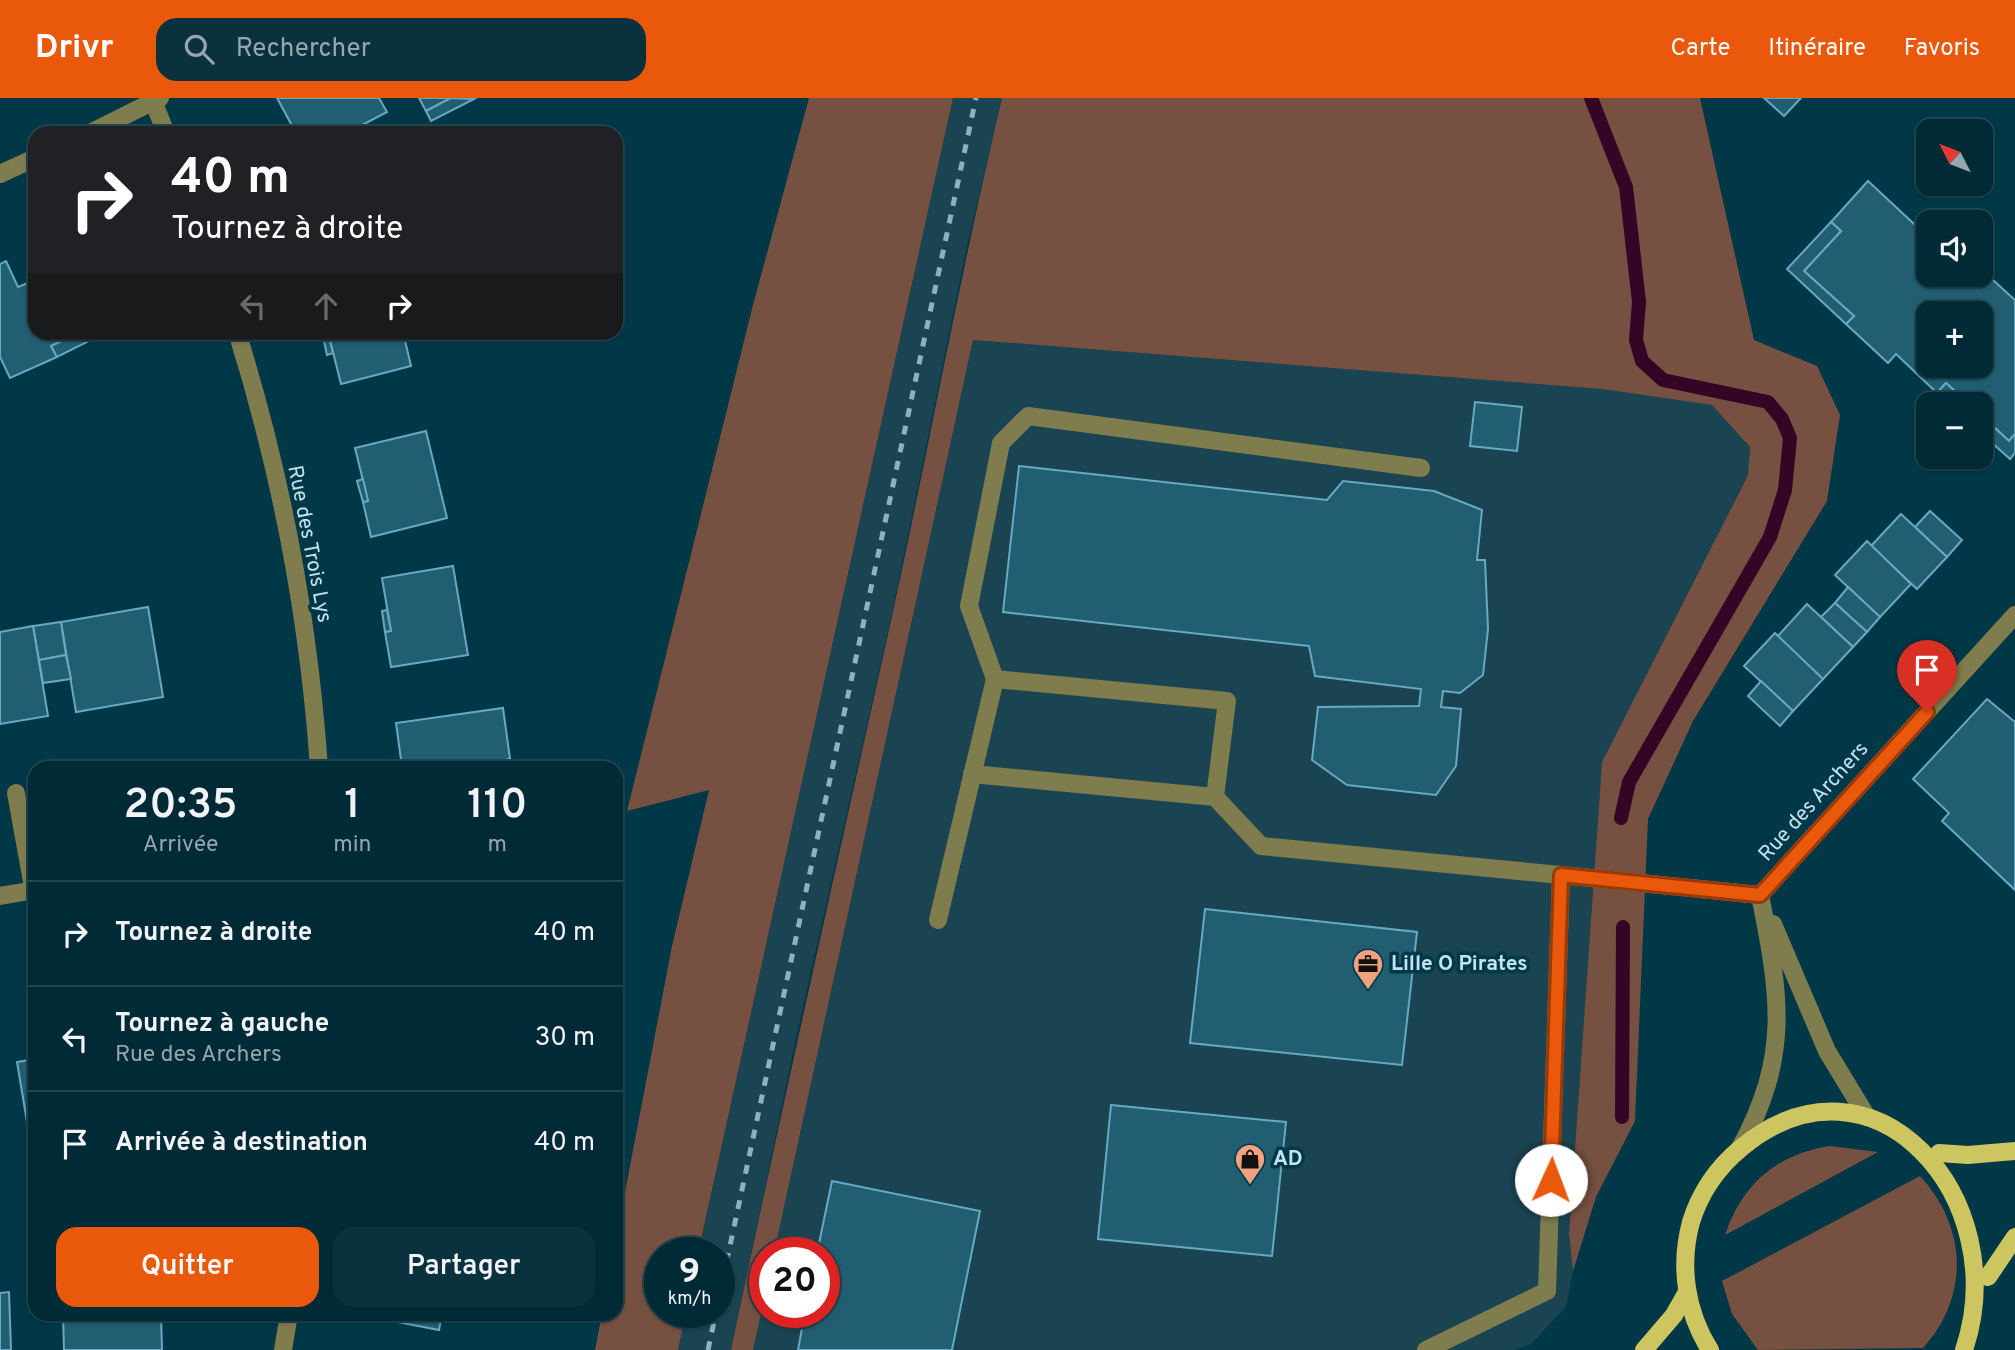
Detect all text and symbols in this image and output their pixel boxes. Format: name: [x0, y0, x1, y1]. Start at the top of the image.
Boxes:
search box: [156, 18, 646, 81]
text: Drivr: [35, 28, 114, 70]
icon: search: [180, 30, 218, 68]
text: Rechercher: [236, 33, 371, 66]
text: Carte: [1670, 34, 1730, 64]
text: Itinéraire: [1768, 34, 1866, 64]
text: Favoris: [1904, 34, 1980, 64]
north arrow: [1916, 119, 1993, 196]
map controls: [1916, 119, 1993, 469]
text: 40 m: [171, 149, 290, 211]
icon: right: [56, 154, 147, 245]
text: Tournez à droite: [171, 210, 403, 250]
button: sound: [1916, 210, 1993, 287]
icon: left: [234, 287, 272, 325]
icon: ahead: [307, 287, 345, 325]
icon: right: [380, 287, 418, 325]
button: +: [1916, 301, 1993, 378]
button: −: [1916, 392, 1993, 469]
street label: Rue des Trois Lys: [281, 463, 337, 625]
pin: [1897, 640, 1957, 712]
icon: arrive: [1908, 651, 1946, 689]
street label: Rue des Archers: [1753, 736, 1875, 868]
text: 20:35: [124, 780, 238, 833]
text: 1: [344, 780, 361, 833]
text: 110: [467, 780, 527, 833]
text: Arrivée: [143, 831, 218, 860]
text: min: [333, 831, 372, 860]
text: m: [488, 831, 507, 860]
icon: right: [56, 915, 94, 953]
text: Tournez à droite: [115, 917, 312, 950]
text: 40 m: [534, 917, 595, 950]
office icon: Lille O Pirates: [1351, 947, 1385, 991]
place label: Lille O Pirates: [1391, 951, 1528, 978]
text: Tournez à gauche: [115, 1008, 329, 1041]
icon: left: [56, 1020, 94, 1058]
text: 30 m: [535, 1022, 595, 1055]
text: Rue des Archers: [115, 1041, 282, 1070]
icon: arrive: [56, 1125, 94, 1163]
text: Arrivée à destination: [115, 1127, 368, 1160]
text: 40 m: [534, 1127, 595, 1160]
shop icon: AD: [1233, 1142, 1267, 1186]
position arrow: [1514, 1143, 1588, 1217]
place label: AD: [1273, 1146, 1303, 1173]
button: Quitter: [56, 1227, 319, 1307]
button: Partager: [333, 1227, 595, 1307]
speed limit sign: 20: [749, 1237, 840, 1328]
text: 9: [679, 1251, 700, 1295]
text: km/h: [668, 1288, 711, 1311]

